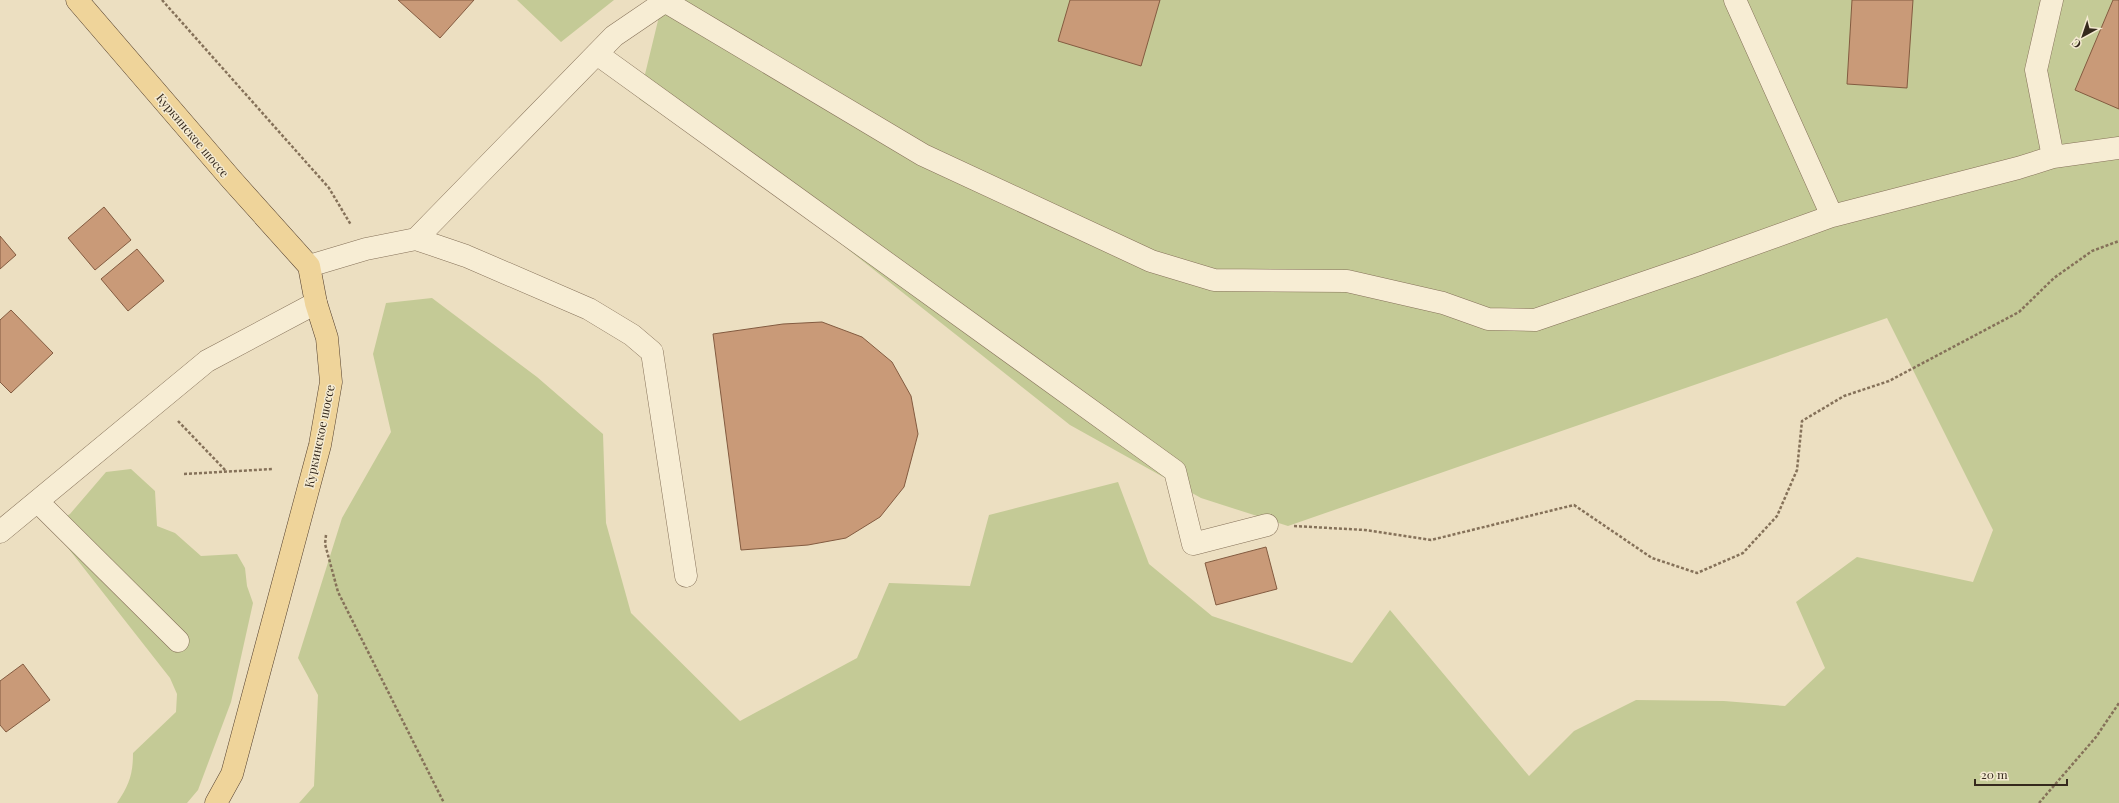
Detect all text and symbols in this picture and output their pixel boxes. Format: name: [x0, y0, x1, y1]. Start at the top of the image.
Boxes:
north arrow: [2063, 16, 2103, 56]
text: С: [2068, 36, 2084, 52]
street label: Куркинское шоссе: [153, 90, 233, 180]
street label: Куркинское шоссе: [300, 383, 338, 489]
scale bar: [1975, 761, 2067, 787]
text: 20 m: [1981, 766, 2008, 782]

